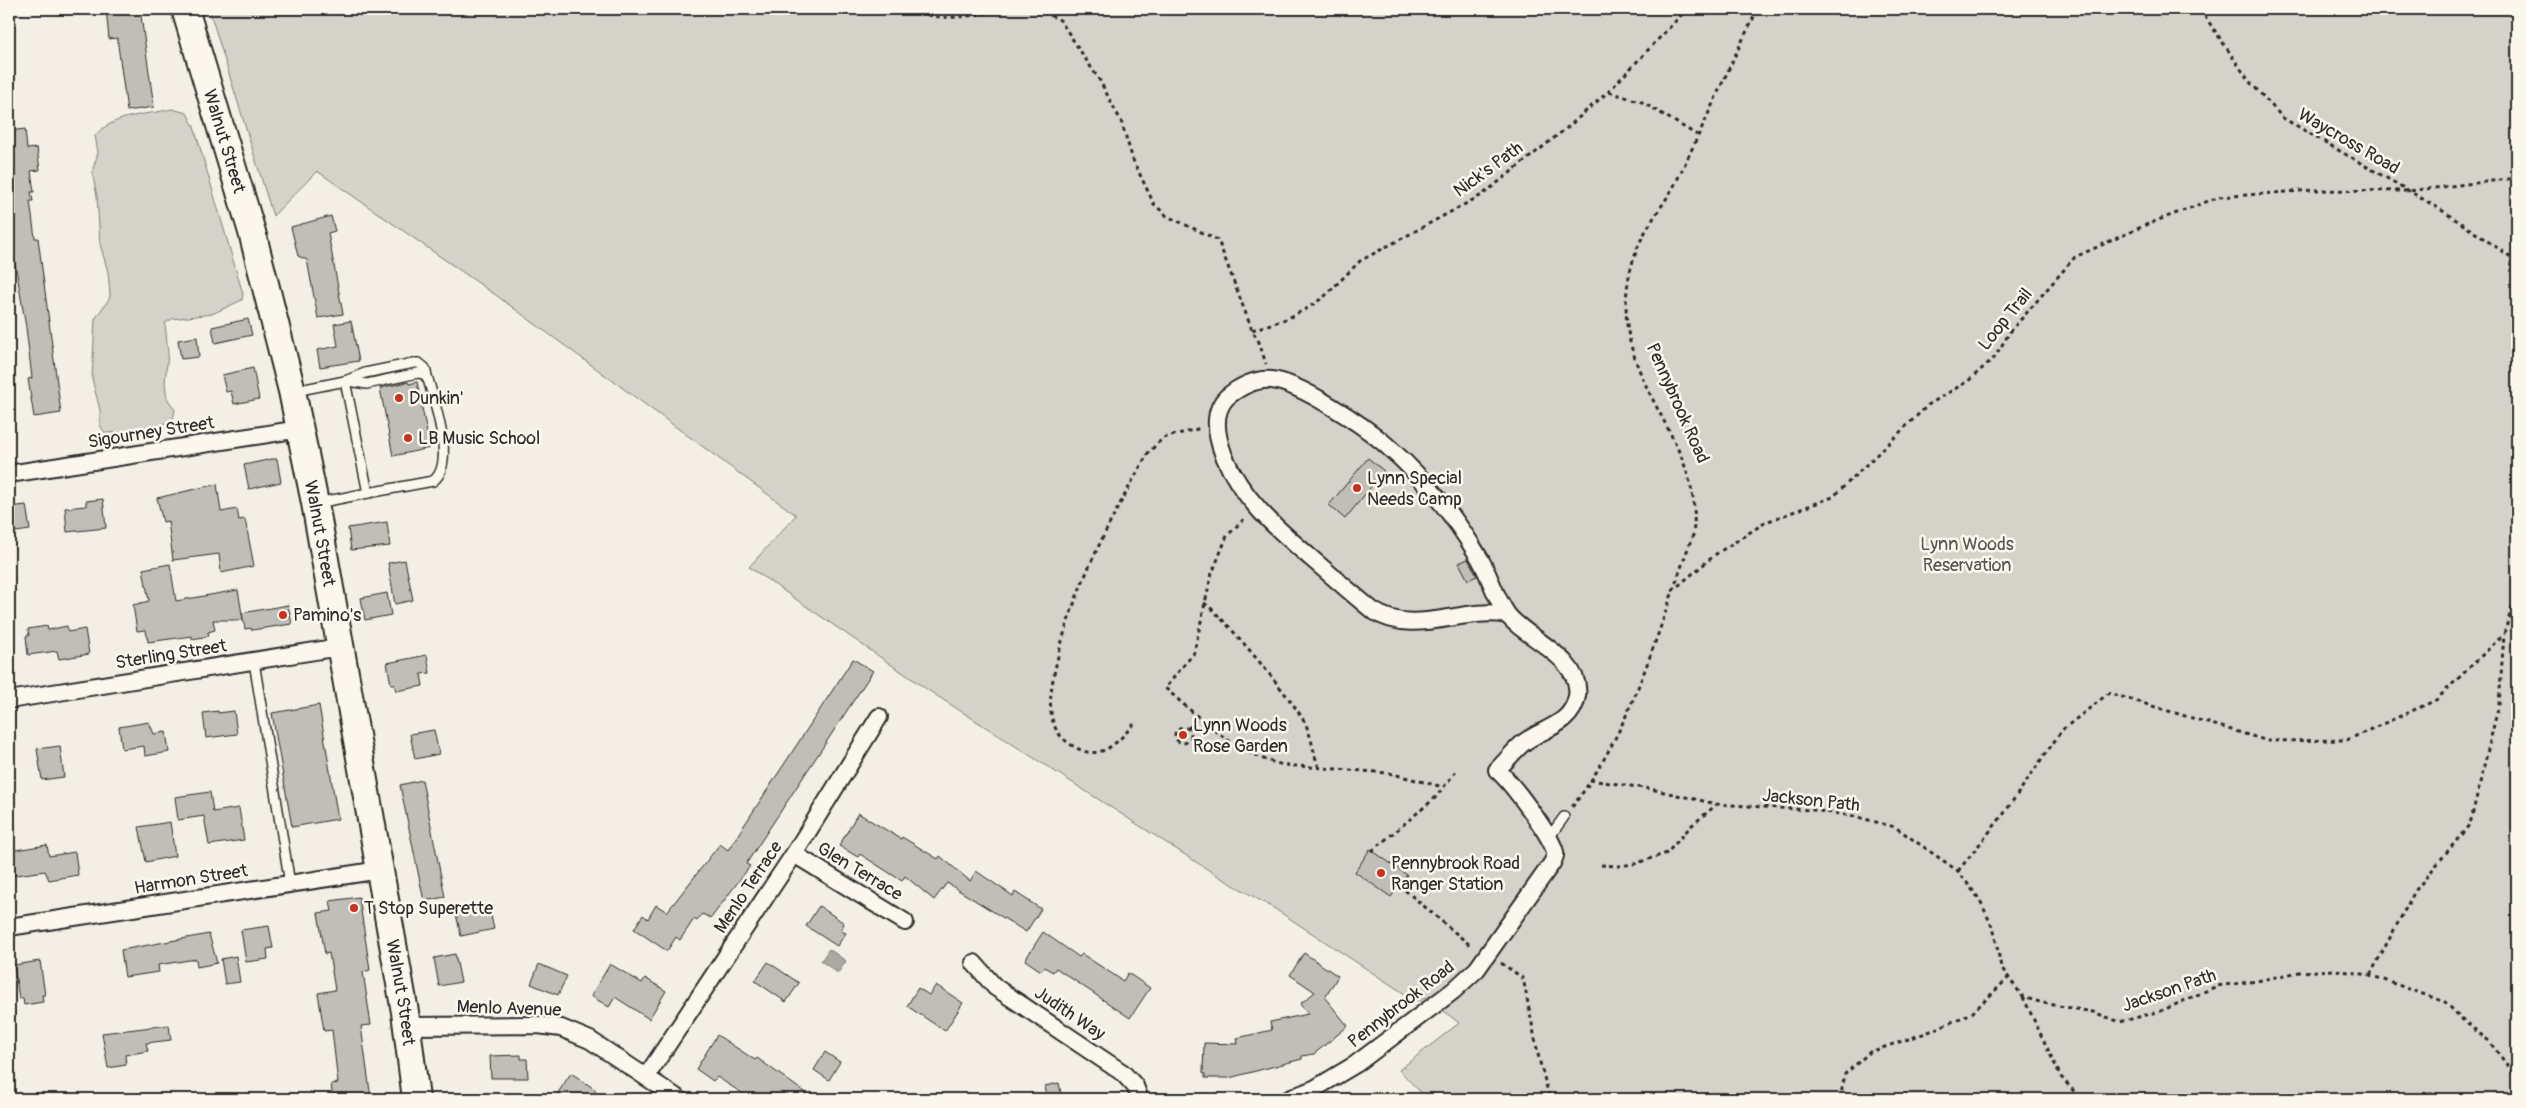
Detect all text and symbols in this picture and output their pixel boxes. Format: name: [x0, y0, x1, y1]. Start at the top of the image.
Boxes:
street label: Walnut Street: [198, 87, 251, 197]
street label: Waycross Road: [2294, 103, 2404, 180]
street label: Nick's Path: [1449, 137, 1528, 202]
street label: Loop Trail: [1973, 283, 2038, 355]
street label: Pennybrook Road: [1641, 340, 1714, 467]
place label: Dunkin': [409, 387, 463, 410]
marker: Dunkin': [393, 392, 405, 404]
street label: Sigourney Street: [86, 411, 217, 454]
place label: LB Music School: [418, 427, 540, 450]
marker: LB Music School: [402, 432, 414, 444]
place label: Lynn Special Needs Camp: [1367, 467, 1462, 511]
street label: Walnut Street: [299, 478, 341, 589]
marker: Lynn Special Needs Camp: [1351, 482, 1363, 494]
park label: Lynn Woods Reservation: [1920, 533, 2014, 577]
place label: Pamino's: [293, 604, 361, 627]
marker: Pamino's: [277, 609, 289, 621]
street label: Sterling Street: [114, 634, 229, 675]
place label: Lynn Woods Rose Garden: [1193, 714, 1288, 758]
marker: Lynn Woods Rose Garden: [1177, 729, 1189, 741]
street label: Jackson Path: [1761, 784, 1861, 817]
street label: Menlo Terrace: [709, 837, 788, 938]
street label: Glen Terrace: [813, 837, 907, 906]
place label: Pennybrook Road Ranger Station: [1391, 852, 1520, 896]
street label: Harmon Street: [133, 859, 250, 900]
marker: Pennybrook Road Ranger Station: [1375, 867, 1387, 879]
place label: T Stop Superette: [364, 897, 493, 920]
marker: T Stop Superette: [348, 902, 360, 914]
street label: Walnut Street: [380, 938, 420, 1048]
street label: Pennybrook Road: [1343, 956, 1459, 1053]
street label: Jackson Path: [2119, 964, 2219, 1017]
street label: Judith Way: [1030, 981, 1110, 1046]
street label: Menlo Avenue: [456, 995, 562, 1022]

